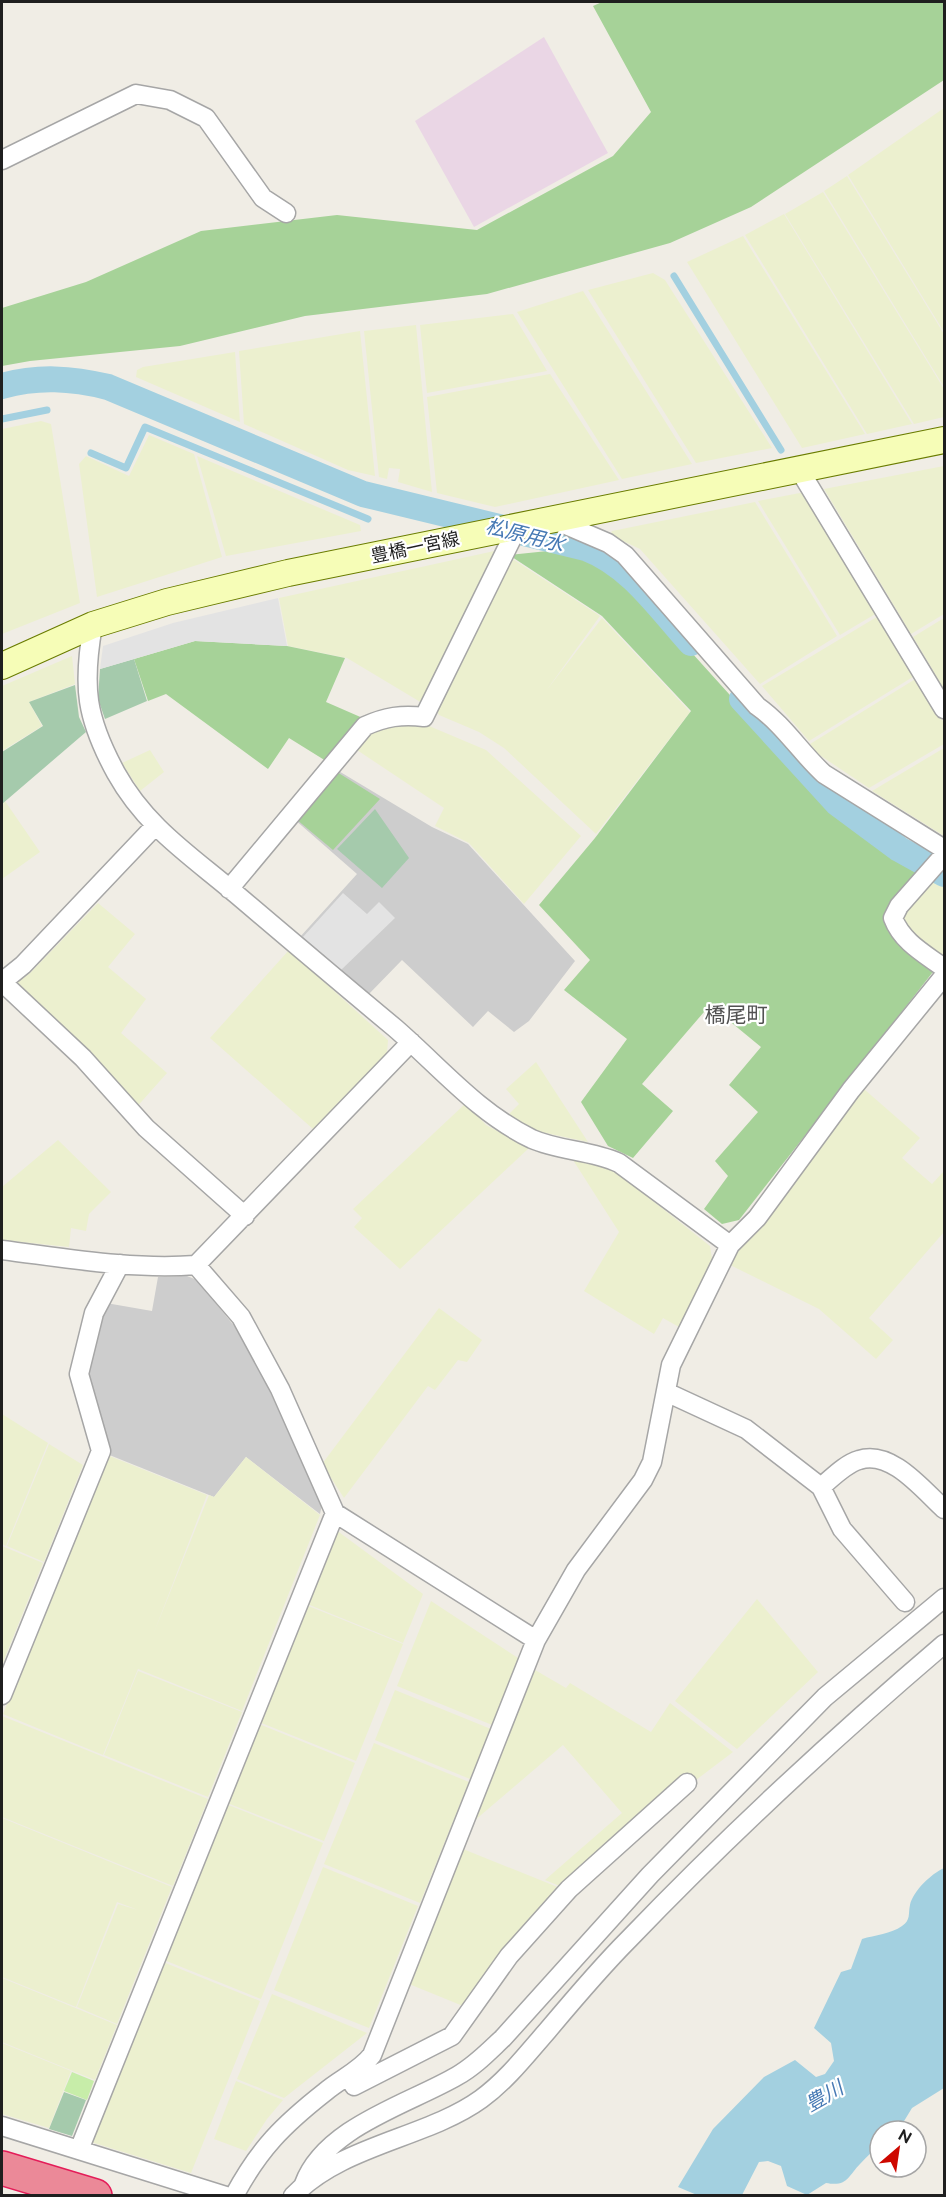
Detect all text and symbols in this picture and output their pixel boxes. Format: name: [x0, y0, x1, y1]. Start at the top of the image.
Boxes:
water label: 松原用水: [483, 514, 569, 557]
street label: 豊橋一宮線: [369, 527, 461, 567]
district label: 橋尾町: [705, 1002, 768, 1027]
water label: 豊川: [801, 2075, 849, 2116]
north arrow: [868, 2119, 928, 2179]
text: N: [895, 2125, 915, 2148]

